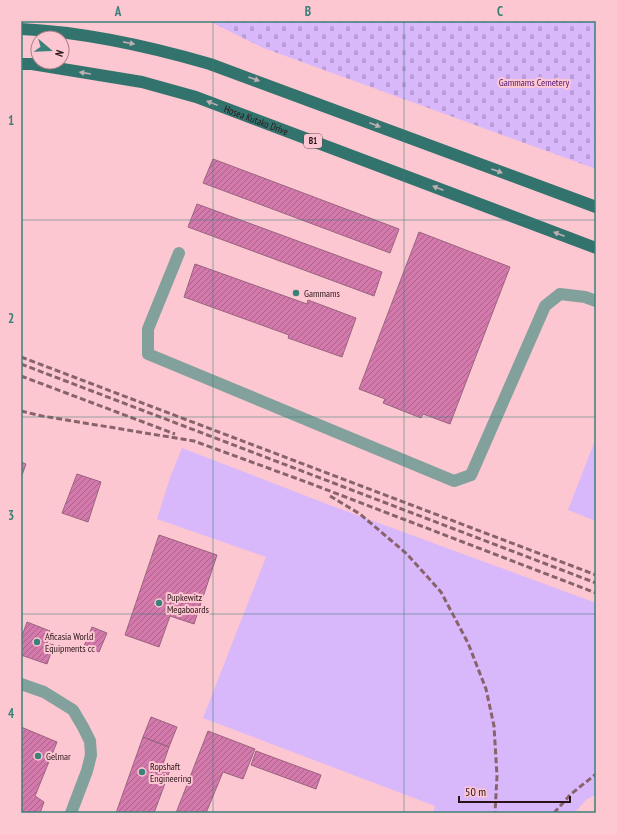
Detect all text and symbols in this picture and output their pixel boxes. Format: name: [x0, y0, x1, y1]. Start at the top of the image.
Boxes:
text: A: [114, 3, 122, 20]
text: B: [305, 3, 311, 20]
text: C: [497, 3, 503, 20]
north arrow: [30, 30, 70, 70]
one-way arrow: [123, 40, 135, 46]
text: N: [52, 48, 67, 58]
one-way arrow: [79, 70, 91, 76]
park label: Gammams Cemetery: [499, 76, 569, 89]
one-way arrow: [248, 77, 260, 83]
one-way arrow: [205, 99, 217, 105]
street label: Hosea Kutako Drive: [222, 102, 290, 138]
text: 1: [8, 112, 14, 129]
one-way arrow: [370, 123, 382, 129]
road number: B1: [304, 134, 322, 148]
one-way arrow: [491, 168, 503, 174]
one-way arrow: [431, 185, 443, 191]
one-way arrow: [553, 231, 565, 237]
place label: Gammams: [304, 287, 340, 300]
marker: Gammams: [291, 288, 301, 298]
text: 2: [8, 310, 14, 327]
text: 3: [8, 507, 14, 524]
place label: Pupkewitz Megaboards: [167, 591, 209, 616]
marker: Pupkewitz Megaboards: [154, 598, 164, 608]
place label: Aficasia World Equipments cc: [45, 630, 95, 655]
marker: Aficasia World Equipments cc: [32, 637, 42, 647]
text: 4: [8, 705, 15, 722]
place label: Gelmar: [46, 750, 71, 763]
marker: Gelmar: [33, 751, 43, 761]
place label: Ropshaft Engineering: [150, 760, 191, 785]
marker: Ropshaft Engineering: [137, 767, 147, 777]
scale bar: [459, 778, 570, 804]
text: 50 m: [465, 784, 486, 799]

